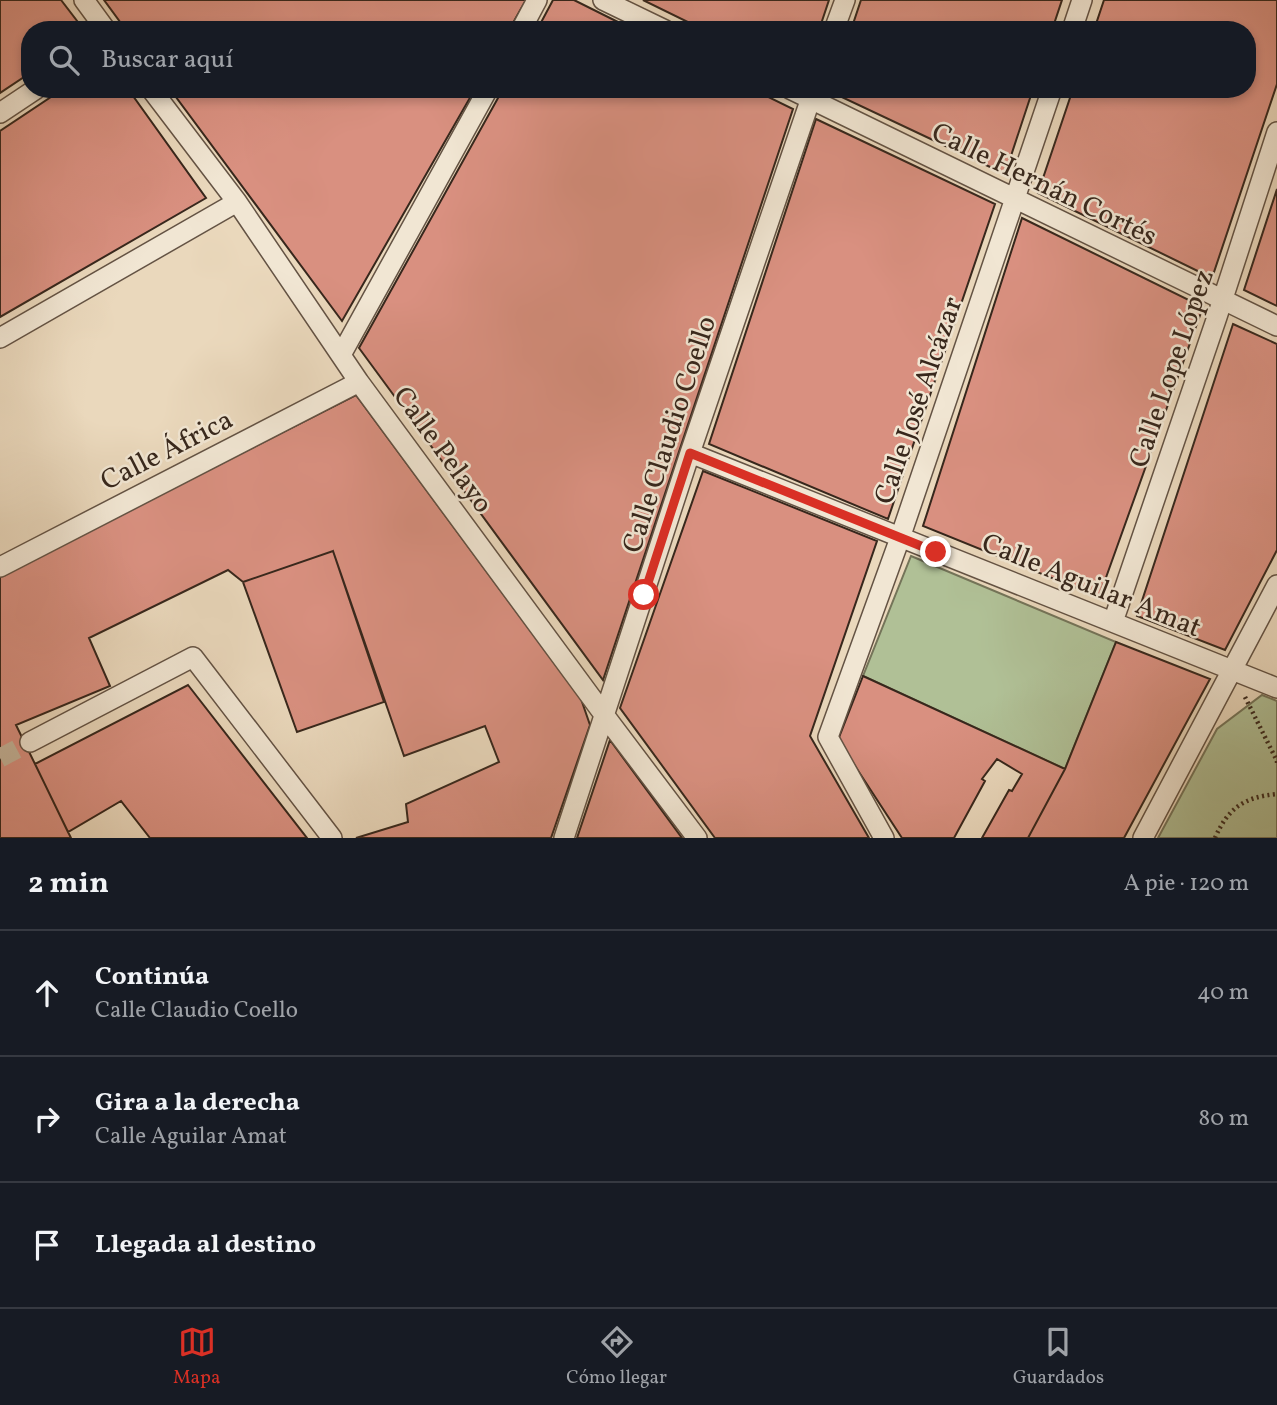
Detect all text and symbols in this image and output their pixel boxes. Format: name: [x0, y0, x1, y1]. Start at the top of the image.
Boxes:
search box: [21, 21, 1256, 98]
icon: search: [45, 41, 83, 79]
text: Buscar aquí: [101, 42, 233, 78]
street label: Calle Hernán Cortés: [925, 114, 1163, 257]
street label: Calle Lope López: [1120, 264, 1225, 473]
street label: Calle José Alcázar: [866, 292, 973, 510]
street label: Calle Claudio Coello: [614, 311, 727, 558]
street label: Calle Pelayo: [383, 379, 501, 522]
street label: Calle África: [94, 401, 240, 501]
street label: Calle Aguilar Amat: [975, 524, 1207, 648]
route end: [920, 536, 951, 567]
route start: [628, 579, 659, 610]
text: 2 min: [28, 863, 109, 905]
text: A pie · 120 m: [1124, 868, 1249, 900]
text: Continúa: [95, 959, 209, 995]
icon: ahead: [28, 974, 66, 1012]
text: 40 m: [1197, 977, 1249, 1009]
text: Calle Claudio Coello: [95, 995, 298, 1027]
text: Gira a la derecha: [95, 1085, 300, 1121]
icon: right: [28, 1100, 66, 1138]
text: 80 m: [1199, 1103, 1249, 1135]
text: Calle Aguilar Amat: [95, 1121, 287, 1153]
icon: arrive: [28, 1226, 66, 1264]
text: Llegada al destino: [95, 1227, 316, 1263]
tab: Mapa: [173, 1323, 220, 1391]
tab: Cómo llegar: [566, 1323, 667, 1391]
tab: Guardados: [1013, 1323, 1104, 1391]

